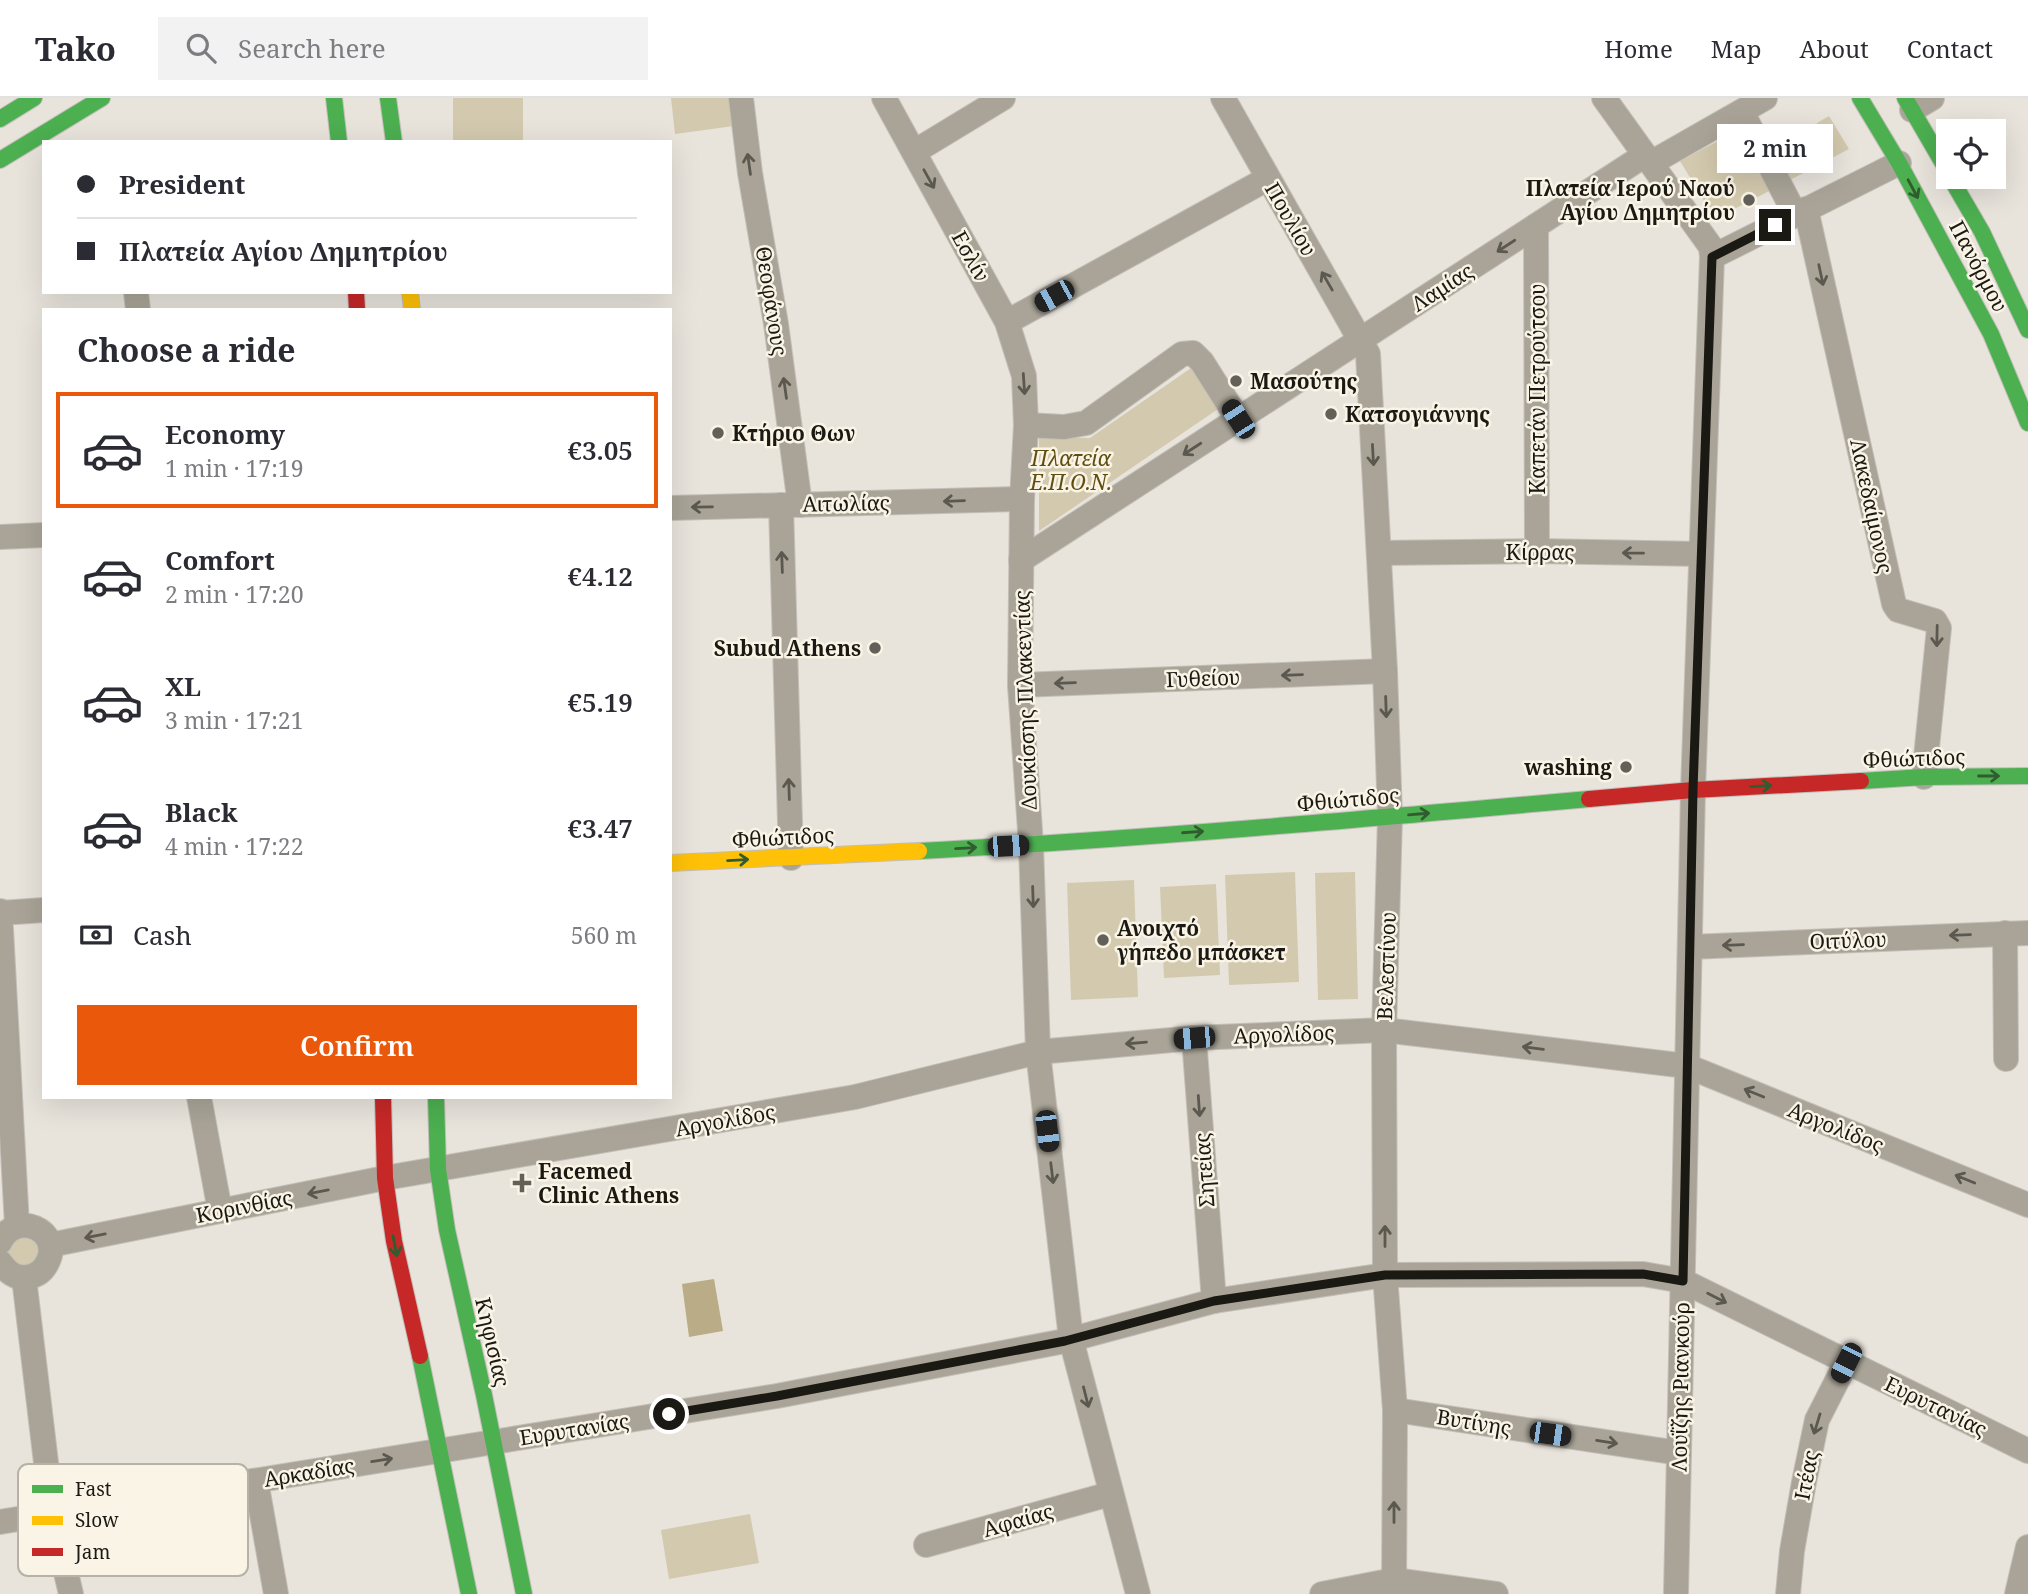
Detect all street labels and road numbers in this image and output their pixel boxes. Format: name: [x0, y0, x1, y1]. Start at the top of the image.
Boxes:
street label: Πουλίου: [1259, 177, 1323, 261]
street label: Πανόρμου: [1943, 215, 2015, 317]
street label: Εσλίν: [946, 226, 996, 286]
street label: Θεοφάνους: [750, 244, 794, 358]
street label: Λαμίας: [1406, 257, 1478, 317]
street label: Καπετάν Πετρούτσου: [1523, 284, 1551, 494]
street label: Λακεδαίμονος: [1844, 436, 1900, 576]
street label: Αιτωλίας: [802, 488, 890, 518]
street label: Κίρρας: [1506, 538, 1574, 566]
street label: Δουκίσσης Πλακεντίας: [1007, 590, 1043, 810]
street label: Γυθείου: [1165, 663, 1241, 693]
street label: Φθιώτιδος: [1862, 742, 1966, 774]
street label: Φθιώτιδος: [1296, 781, 1400, 817]
street label: Φθιώτιδος: [731, 820, 835, 854]
street label: Βελεστίνου: [1370, 911, 1402, 1021]
street label: Οιτύλου: [1809, 925, 1887, 955]
street label: Αργολίδος: [1233, 1018, 1335, 1050]
street label: Αργολίδος: [1784, 1095, 1888, 1159]
street label: Αργολίδος: [673, 1097, 777, 1143]
street label: Σητείας: [1187, 1132, 1221, 1208]
street label: Κορινθίας: [193, 1183, 295, 1229]
street label: Κηφισίας: [469, 1295, 517, 1389]
street label: Λουΐζης Ριανκούρ: [1665, 1302, 1695, 1472]
street label: Ευρυτανίας: [1880, 1369, 1992, 1443]
street label: Βυτίνης: [1435, 1402, 1513, 1442]
street label: Ευρυτανίας: [517, 1407, 631, 1451]
street label: Ιτέας: [1787, 1448, 1825, 1502]
street label: Αρκαδίας: [262, 1451, 356, 1493]
street label: Αφαίας: [980, 1497, 1056, 1543]

